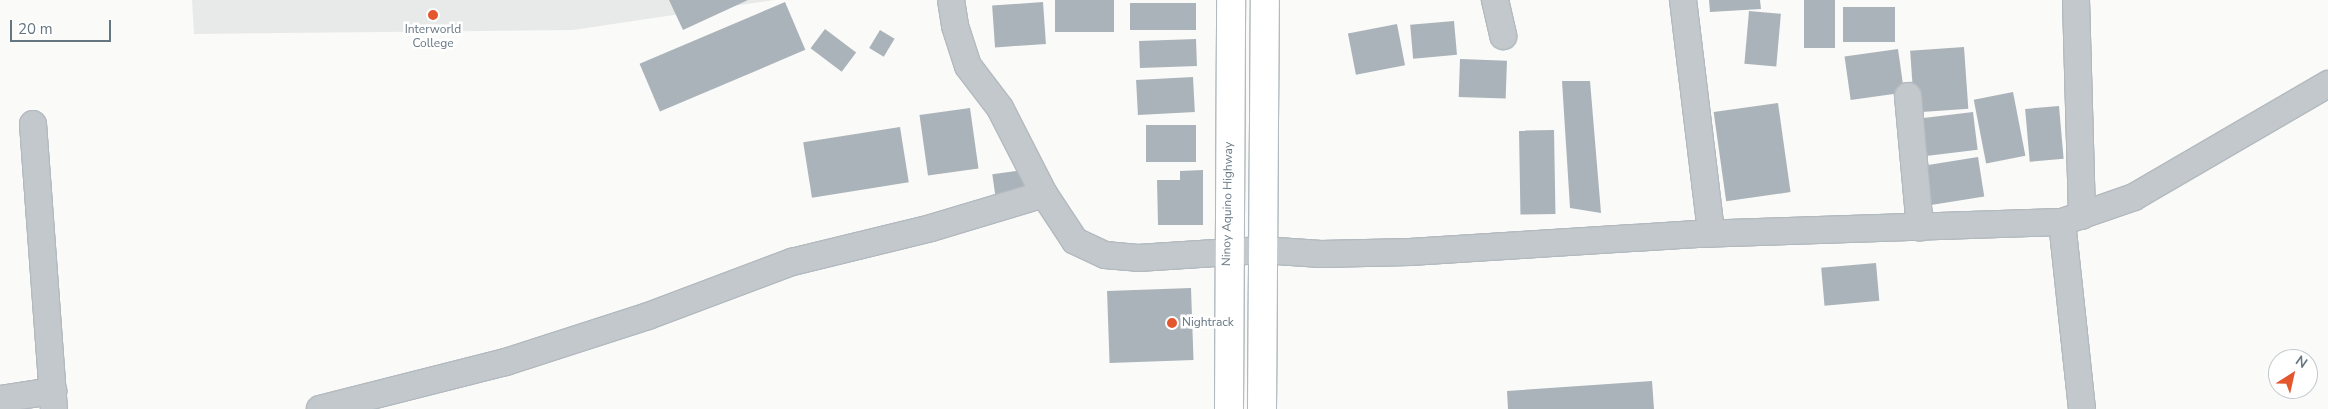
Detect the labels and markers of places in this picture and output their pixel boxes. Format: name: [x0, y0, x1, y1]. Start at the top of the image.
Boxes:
marker: Interworld College: [427, 9, 439, 21]
place label: Interworld College: [405, 23, 461, 51]
place label: Nightrack: [1182, 316, 1234, 330]
marker: Nightrack: [1166, 317, 1178, 329]

